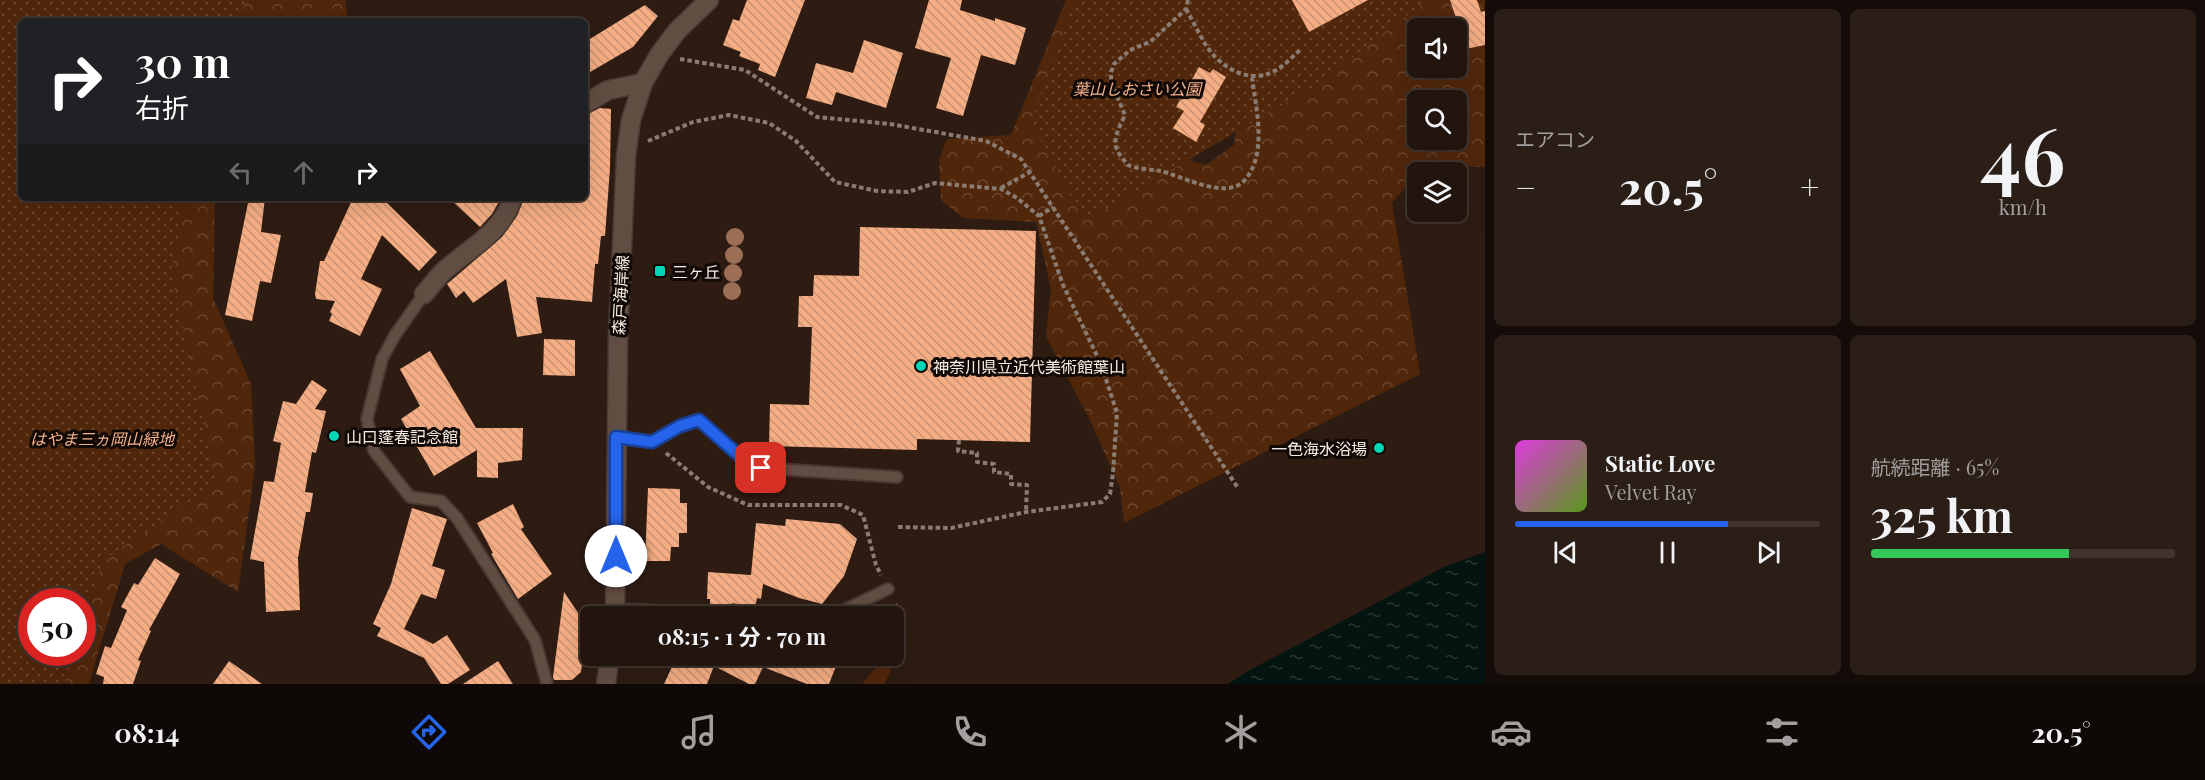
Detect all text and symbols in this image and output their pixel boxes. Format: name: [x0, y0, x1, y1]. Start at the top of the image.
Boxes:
map controls: [1407, 18, 1467, 222]
button: sound: [1407, 18, 1467, 78]
text: 30 m: [135, 33, 230, 89]
icon: right: [36, 42, 114, 120]
park label: 葉山しおさい公園: [1073, 78, 1203, 99]
text: 右折: [135, 89, 189, 125]
button: search: [1407, 90, 1467, 150]
text: 46: [1980, 102, 2065, 206]
text: エアコン: [1515, 125, 1595, 152]
icon: left: [224, 156, 257, 189]
icon: ahead: [287, 156, 320, 189]
icon: right: [350, 156, 383, 189]
text: 20.5°: [1619, 156, 1718, 216]
button: layers: [1407, 162, 1467, 222]
text: −: [1515, 164, 1536, 208]
text: +: [1800, 164, 1819, 208]
text: km/h: [1999, 193, 2047, 220]
street label: 森戸海岸線: [607, 254, 633, 336]
place label: 三ヶ丘: [672, 261, 720, 282]
marker: 三ヶ丘: [653, 264, 667, 278]
place label: 神奈川県立近代美術館葉山: [933, 356, 1125, 377]
marker: 神奈川県立近代美術館葉山: [914, 359, 928, 373]
place label: 山口蓬春記念館: [346, 426, 458, 447]
park label: はやま三ヵ岡山緑地: [30, 428, 176, 449]
marker: 山口蓬春記念館: [327, 429, 341, 443]
place label: 一色海水浴場: [1271, 438, 1367, 459]
marker: 一色海水浴場: [1372, 441, 1386, 455]
pin: [735, 442, 786, 493]
text: Static Love: [1605, 448, 1715, 478]
icon: arrive: [744, 451, 777, 484]
text: 航続距離 · 65%: [1871, 453, 1999, 480]
text: Velvet Ray: [1605, 478, 1697, 505]
text: 325 km: [1871, 484, 2013, 544]
position arrow: [584, 524, 648, 588]
icon: previous: [1549, 536, 1582, 569]
icon: pause: [1651, 536, 1684, 569]
icon: next: [1752, 536, 1785, 569]
speed limit sign: 50: [18, 588, 96, 666]
text: 08:15 · 1 分 · 70 m: [658, 621, 826, 651]
icon: directions: [408, 711, 450, 753]
icon: music: [678, 711, 720, 753]
icon: phone: [949, 711, 991, 753]
icon: climate: [1220, 711, 1262, 753]
icon: car: [1490, 711, 1532, 753]
icon: filters: [1761, 711, 1803, 753]
text: 08:14: [114, 714, 179, 750]
text: 20.5°: [2031, 714, 2091, 750]

